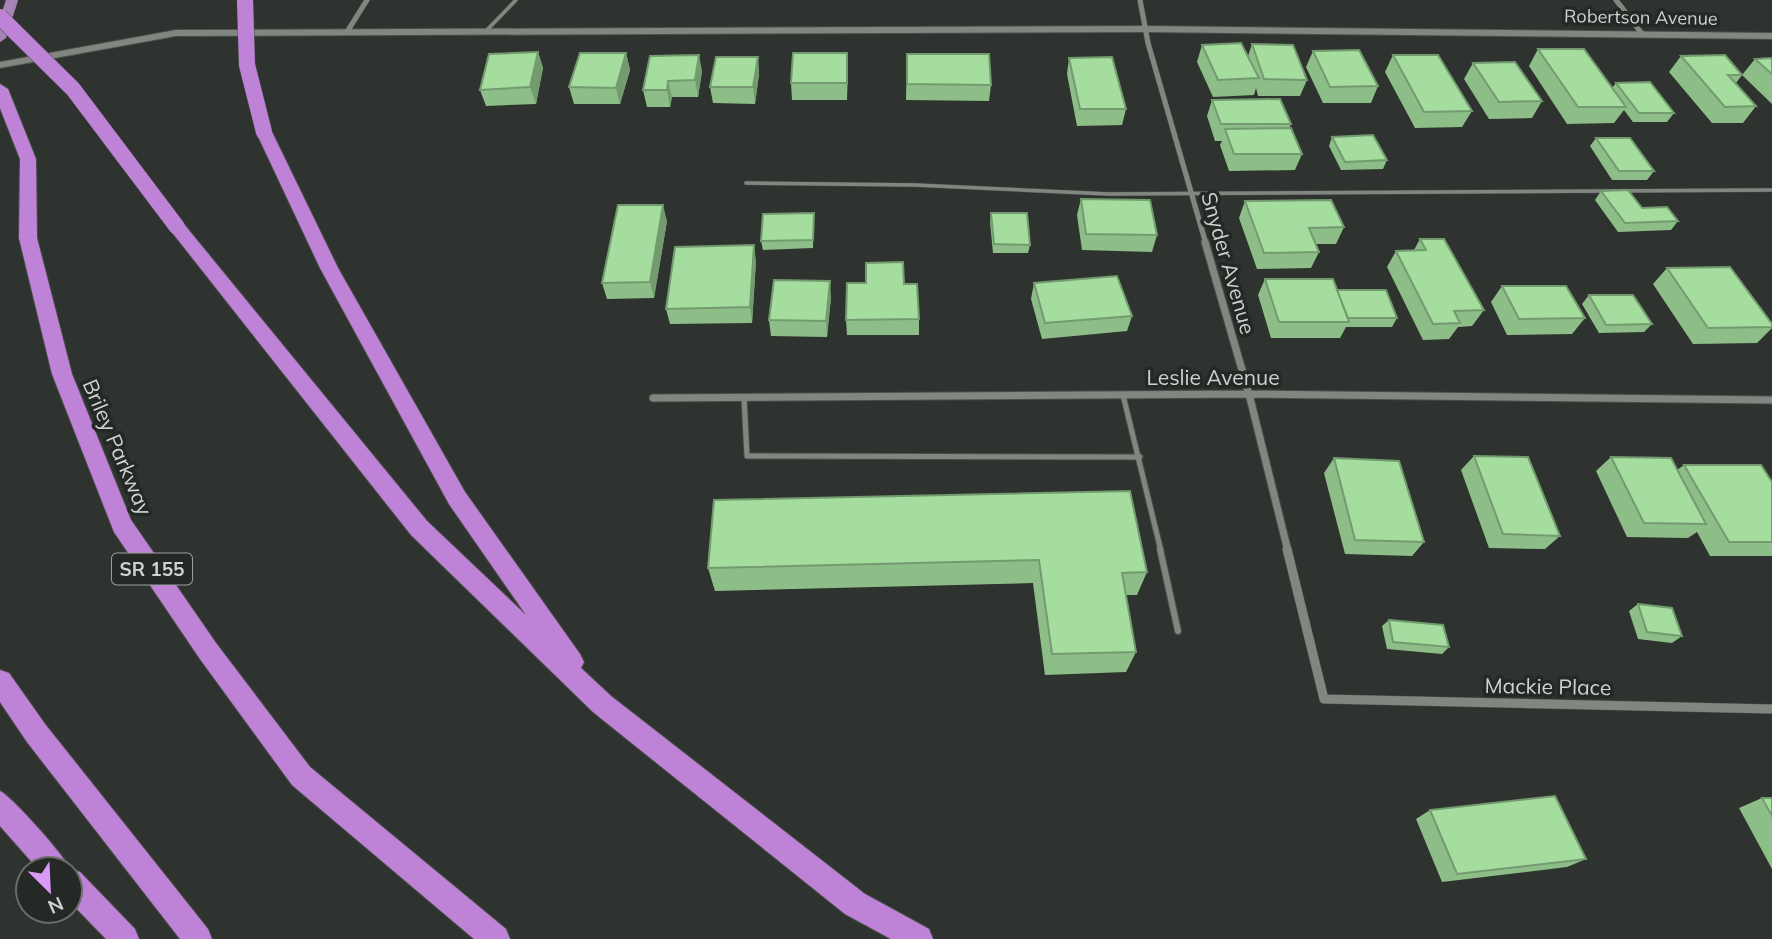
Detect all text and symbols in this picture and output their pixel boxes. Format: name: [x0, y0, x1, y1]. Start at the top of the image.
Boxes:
street label: Robertson Avenue: [1564, 4, 1718, 30]
street label: Snyder Avenue: [1196, 189, 1262, 337]
street label: Leslie Avenue: [1146, 364, 1280, 390]
street label: Briley Parkway: [78, 375, 158, 519]
road number: SR 155: [112, 554, 192, 584]
street label: Mackie Place: [1484, 672, 1612, 700]
north arrow: [14, 855, 84, 925]
text: N: [44, 892, 67, 919]

